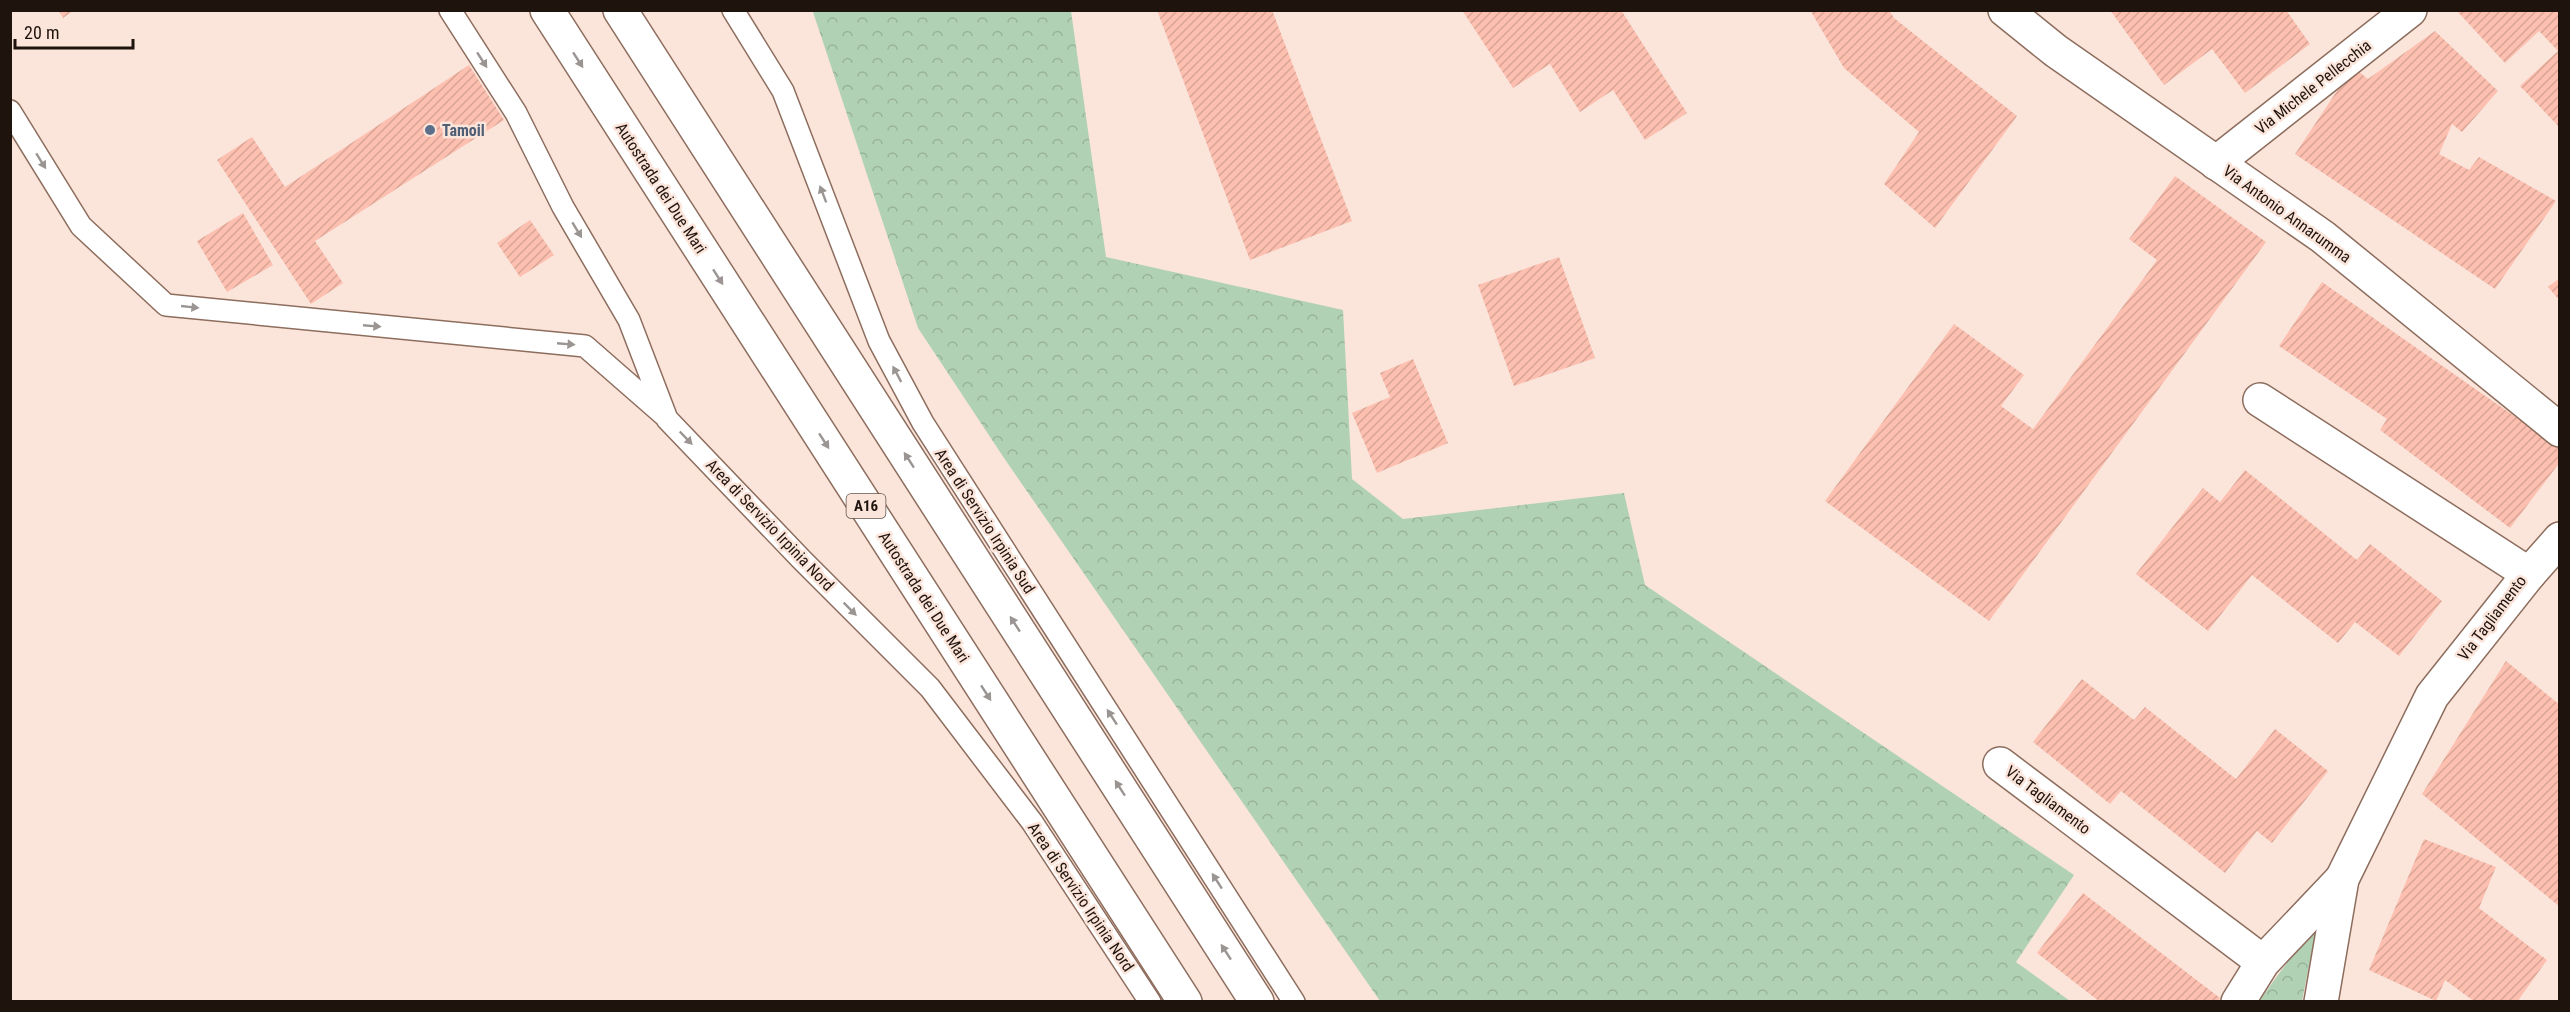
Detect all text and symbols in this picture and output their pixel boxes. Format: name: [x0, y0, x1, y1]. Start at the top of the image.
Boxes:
scale bar: [15, 12, 134, 50]
text: 20 m: [24, 22, 59, 43]
street label: Via Michele Pellecchia: [2251, 36, 2375, 138]
one-way arrow: [476, 52, 487, 68]
one-way arrow: [573, 52, 584, 68]
street label: Autostrada dei Due Mari: [612, 119, 710, 257]
place label: Tamoil: [442, 121, 485, 140]
marker: Tamoil: [423, 123, 437, 137]
one-way arrow: [36, 153, 47, 169]
street label: Via Antonio Annarumma: [2219, 161, 2355, 267]
one-way arrow: [817, 185, 827, 203]
one-way arrow: [571, 222, 582, 238]
one-way arrow: [712, 268, 724, 284]
one-way arrow: [180, 302, 199, 312]
one-way arrow: [362, 321, 381, 331]
one-way arrow: [556, 339, 575, 349]
one-way arrow: [892, 366, 902, 383]
one-way arrow: [679, 430, 692, 445]
one-way arrow: [818, 432, 829, 449]
street label: Area di Servizio Irpinia Sud: [931, 445, 1039, 597]
one-way arrow: [903, 453, 915, 469]
street label: Area di Servizio Irpinia Nord: [702, 455, 838, 595]
road number: A16: [846, 494, 886, 518]
street label: Autostrada dei Due Mari: [875, 528, 973, 666]
street label: Via Tagliamento: [2454, 572, 2530, 664]
one-way arrow: [843, 601, 857, 615]
one-way arrow: [1009, 616, 1020, 633]
one-way arrow: [980, 685, 991, 701]
one-way arrow: [1106, 709, 1117, 726]
street label: Via Tagliamento: [2002, 762, 2094, 838]
one-way arrow: [1115, 780, 1126, 796]
street label: Area di Servizio Irpinia Nord: [1024, 819, 1138, 975]
one-way arrow: [1212, 873, 1223, 890]
one-way arrow: [1220, 944, 1231, 960]

